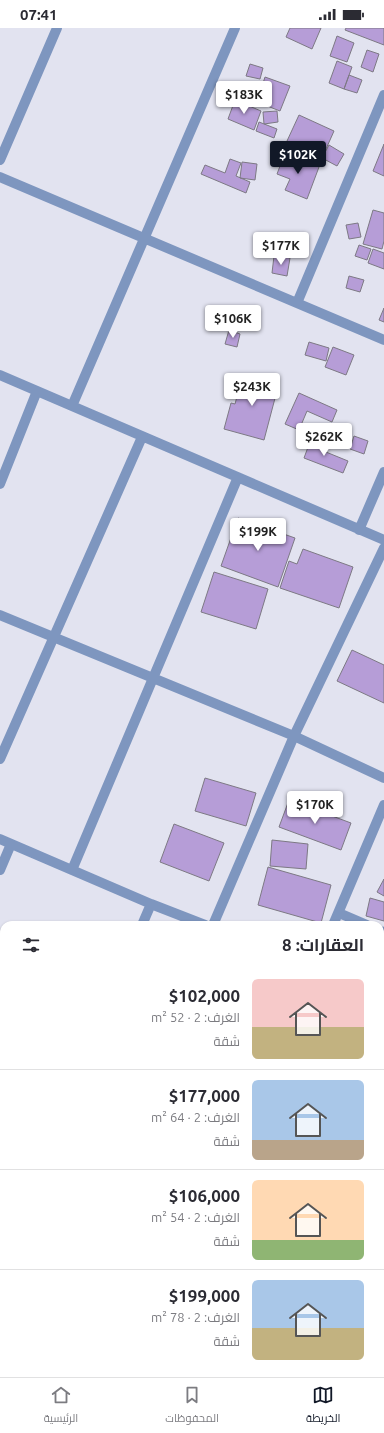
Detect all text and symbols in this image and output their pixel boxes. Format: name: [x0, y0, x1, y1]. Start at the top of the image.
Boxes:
text: 07:41: [20, 6, 58, 23]
pin: $183K: [216, 81, 272, 115]
text: $183K: [225, 87, 263, 101]
pin: $102K: [270, 141, 326, 175]
text: $102K: [279, 147, 317, 161]
pin: $177K: [253, 232, 309, 266]
text: $177K: [262, 238, 300, 252]
pin: $106K: [205, 305, 261, 339]
text: $106K: [214, 311, 252, 325]
pin: $243K: [224, 373, 280, 407]
text: $243K: [233, 379, 271, 393]
pin: $262K: [296, 423, 352, 457]
text: $262K: [305, 429, 343, 443]
pin: $199K: [230, 518, 286, 552]
text: $199K: [239, 524, 277, 538]
pin: $170K: [287, 791, 343, 825]
text: $170K: [296, 797, 334, 811]
icon: filters: [20, 934, 42, 956]
text: العقارات: 8: [282, 935, 364, 954]
text: $102,000: [169, 986, 240, 1005]
icon: home: [284, 995, 332, 1043]
text: الغرف: 2 · 52 m²: [151, 1010, 240, 1024]
text: شقة: [213, 1034, 240, 1048]
text: $177,000: [169, 1086, 240, 1105]
icon: home: [284, 1096, 332, 1144]
text: الغرف: 2 · 64 m²: [151, 1110, 240, 1124]
text: شقة: [213, 1134, 240, 1148]
text: $106,000: [169, 1186, 240, 1205]
icon: home: [284, 1196, 332, 1244]
text: الغرف: 2 · 54 m²: [151, 1210, 240, 1224]
text: شقة: [213, 1234, 240, 1248]
text: $199,000: [169, 1286, 240, 1305]
icon: home: [284, 1296, 332, 1344]
text: الغرف: 2 · 78 m²: [151, 1310, 240, 1324]
text: شقة: [213, 1334, 240, 1348]
tab: الرئيسية: [44, 1384, 78, 1428]
tab: المحفوظات: [165, 1384, 219, 1428]
tab: الخريطة: [306, 1384, 340, 1428]

